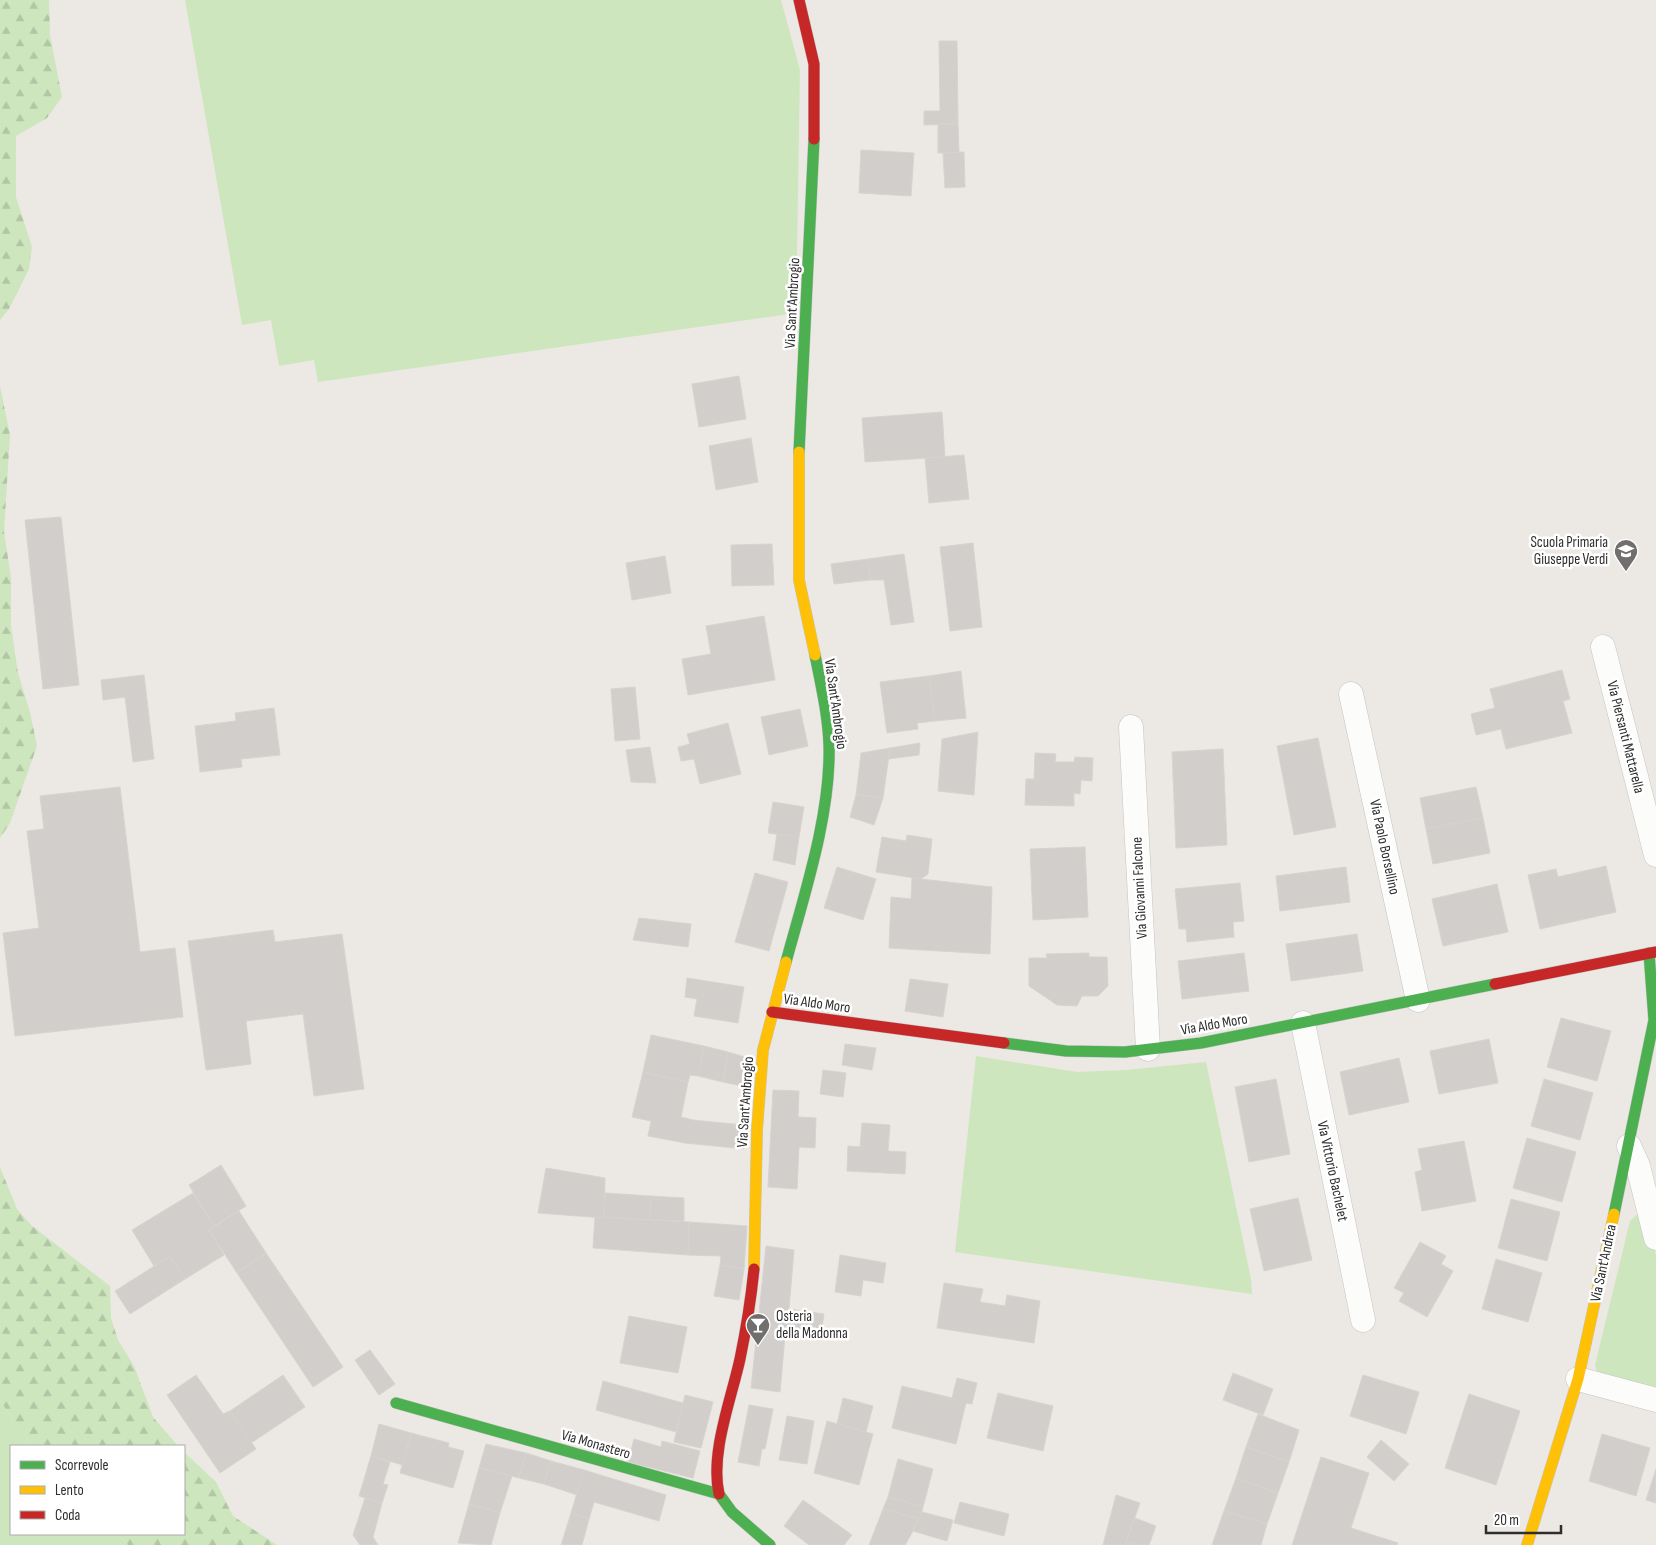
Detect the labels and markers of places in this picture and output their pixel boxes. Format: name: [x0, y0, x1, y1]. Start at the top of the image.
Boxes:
place label: Scuola Primaria Giuseppe Verdi: [1530, 533, 1608, 569]
school or university icon: Scuola Primaria Giuseppe Verdi: [1613, 538, 1639, 572]
place label: Osteria della Madonna: [776, 1307, 848, 1343]
bar icon: Osteria della Madonna: [745, 1312, 771, 1346]

